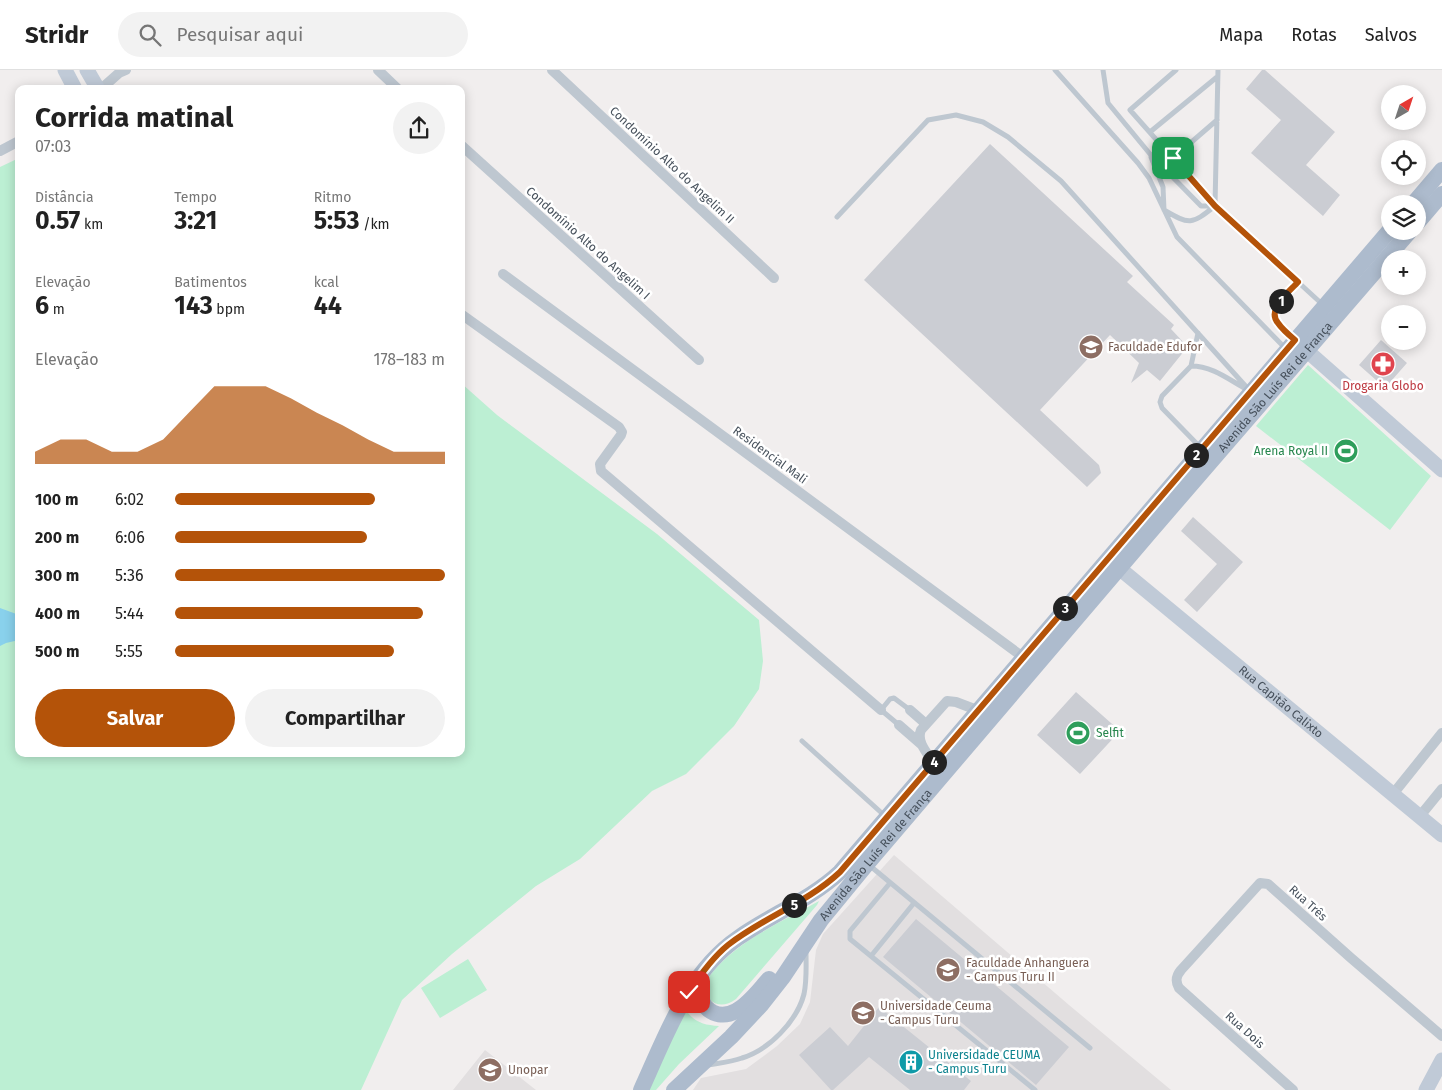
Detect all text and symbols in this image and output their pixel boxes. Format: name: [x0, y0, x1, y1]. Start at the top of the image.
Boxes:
search box: [118, 12, 468, 57]
text: Stridr: [25, 21, 88, 49]
icon: search: [136, 21, 164, 49]
text: Pesquisar aqui: [176, 23, 303, 46]
text: Mapa: [1219, 24, 1263, 46]
text: Rotas: [1291, 24, 1337, 46]
text: Salvos: [1365, 24, 1417, 46]
north arrow: [1381, 85, 1426, 130]
map controls: [1381, 85, 1426, 350]
text: Corrida matinal: [35, 101, 233, 134]
button: share: [393, 102, 445, 154]
street label: Condomínio Alto do Angelim II: [607, 104, 737, 226]
text: 07:03: [35, 137, 71, 156]
pin: [1152, 137, 1194, 179]
button: locate: [1381, 140, 1426, 185]
icon: arrive: [1159, 144, 1187, 172]
street label: Condomínio Alto do Angelim I: [523, 184, 653, 302]
text: Distância: [35, 189, 94, 206]
text: Tempo: [174, 189, 217, 206]
text: Ritmo: [314, 189, 351, 206]
button: layers: [1381, 195, 1426, 240]
text: 0.57: [35, 206, 80, 236]
text: 3:21: [174, 206, 217, 236]
text: 5:53: [314, 206, 359, 236]
text: km: [80, 216, 103, 233]
text: /km: [359, 216, 390, 233]
button: +: [1381, 250, 1426, 295]
text: Elevação: [35, 274, 91, 291]
text: Batimentos: [174, 274, 247, 291]
text: kcal: [314, 274, 339, 291]
pin: 1: [1268, 288, 1294, 314]
text: 6: [35, 291, 49, 321]
text: 143: [174, 291, 213, 321]
text: 44: [314, 291, 342, 321]
text: 1: [1278, 293, 1285, 310]
text: m: [49, 301, 65, 318]
text: bpm: [213, 301, 245, 318]
button: −: [1381, 305, 1426, 350]
street label: Avenida São Luís Rei de França: [1215, 319, 1335, 455]
school or university icon: Faculdade Edufor: [1078, 334, 1104, 360]
place label: Faculdade Edufor: [1108, 340, 1203, 354]
text: Elevação: [35, 350, 99, 369]
text: 178–183 m: [374, 350, 445, 369]
pharmacy icon: Drogaria Globo: [1370, 351, 1396, 377]
place label: Drogaria Globo: [1342, 379, 1424, 393]
street label: Residencial Mali: [730, 423, 810, 487]
sports icon: Arena Royal II: [1333, 438, 1359, 464]
pin: 2: [1184, 442, 1208, 468]
place label: Arena Royal II: [1254, 444, 1328, 458]
text: 2: [1193, 447, 1200, 464]
text: 100 m: [35, 490, 78, 509]
text: 6:02: [115, 490, 144, 509]
text: 200 m: [35, 528, 79, 547]
text: 6:06: [115, 528, 145, 547]
text: 300 m: [35, 566, 79, 585]
text: 5:36: [115, 566, 144, 585]
pin: 3: [1052, 596, 1078, 620]
text: 3: [1062, 600, 1069, 617]
text: 400 m: [35, 604, 80, 623]
text: 5:44: [115, 604, 144, 623]
text: 500 m: [35, 642, 80, 661]
text: 5:55: [115, 642, 143, 661]
street label: Rua Capitão Calixto: [1236, 663, 1326, 741]
button: Salvar: [35, 689, 235, 747]
button: Compartilhar: [245, 689, 445, 747]
sports icon: Selfit: [1065, 720, 1091, 746]
place label: Selfit: [1096, 726, 1124, 740]
pin: 4: [922, 750, 946, 774]
text: 4: [931, 754, 938, 771]
street label: Avenida São Luís Rei de França: [817, 786, 935, 923]
street label: Rua Três: [1286, 882, 1330, 924]
pin: 5: [782, 892, 806, 918]
text: 5: [791, 897, 798, 914]
place label: Faculdade Anhanguera - Campus Turu II: [966, 956, 1089, 984]
school or university icon: Faculdade Anhanguera - Campus Turu II: [935, 957, 961, 983]
pin: [668, 971, 710, 1013]
icon: check: [675, 978, 703, 1006]
place label: Universidade Ceuma - Campus Turu: [880, 999, 992, 1027]
school or university icon: Universidade Ceuma - Campus Turu: [850, 1000, 876, 1026]
street label: Rua Dois: [1223, 1009, 1268, 1051]
place label: Universidade CEUMA - Campus Turu: [928, 1048, 1040, 1076]
building icon: Universidade CEUMA - Campus Turu: [898, 1049, 924, 1075]
school or university icon: Unopar: [477, 1057, 503, 1083]
place label: Unopar: [508, 1063, 549, 1077]

